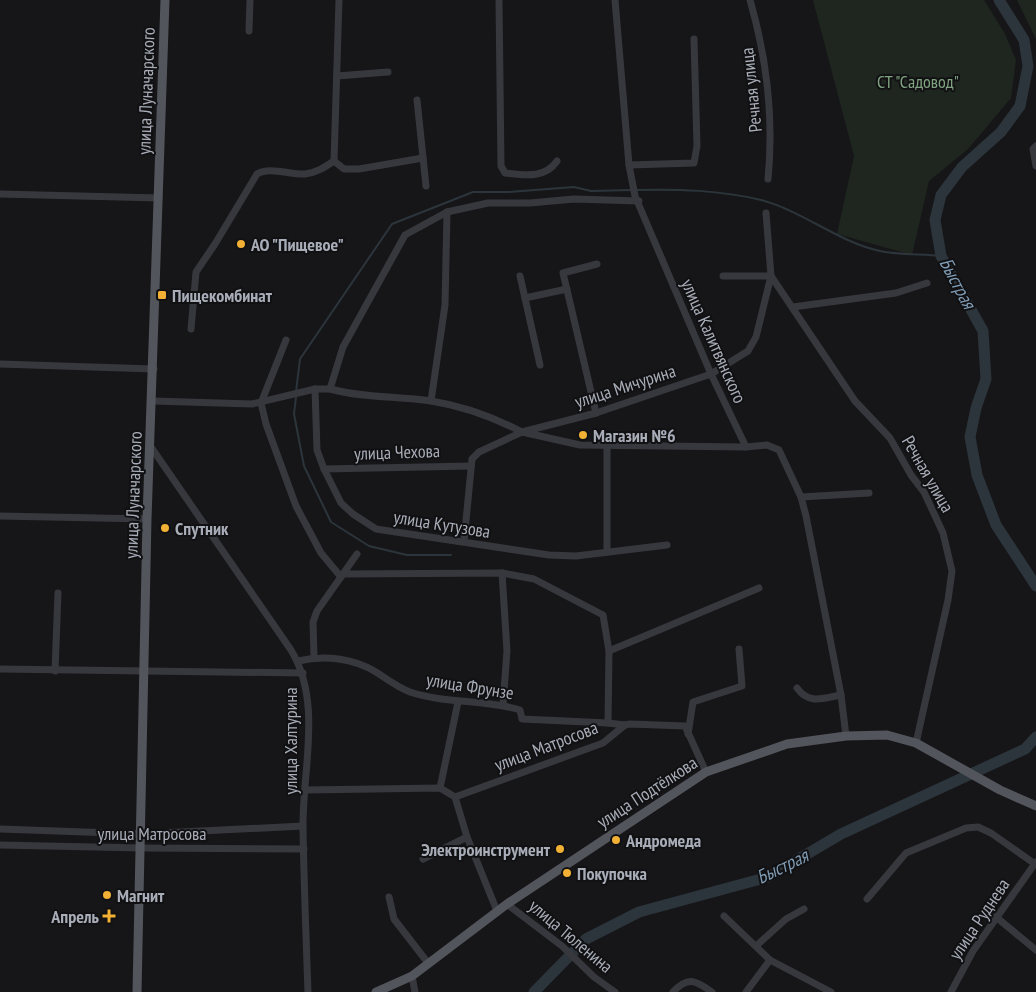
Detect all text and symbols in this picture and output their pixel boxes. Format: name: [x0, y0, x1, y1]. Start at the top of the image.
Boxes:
street label: улица Луначарского: [132, 27, 160, 155]
street label: Речная улица: [735, 47, 767, 133]
park label: СТ "Садовод": [877, 70, 959, 93]
place label: АО "Пищевое": [250, 233, 344, 256]
marker: АО "Пищевое": [235, 238, 247, 250]
water label: Быстрая: [935, 253, 982, 314]
street label: улица Калитвянского: [676, 275, 752, 407]
place label: Пищекомбинат: [172, 284, 273, 307]
marker: Пищекомбинат: [156, 289, 168, 301]
street label: улица Мичурина: [572, 359, 678, 413]
place label: Магазин №6: [593, 424, 676, 447]
marker: Магазин №6: [577, 429, 589, 441]
street label: улица Луначарского: [119, 431, 147, 559]
street label: Речная улица: [897, 432, 959, 516]
street label: улица Чехова: [354, 439, 440, 465]
street label: улица Кутузова: [392, 505, 492, 543]
place label: Спутник: [175, 517, 229, 540]
marker: Спутник: [159, 522, 171, 534]
street label: улица Фрунзе: [425, 668, 515, 704]
street label: улица Халтурина: [279, 687, 302, 795]
street label: улица Матросова: [491, 716, 601, 776]
street label: улица Подтёлкова: [593, 751, 701, 833]
street label: улица Матросова: [97, 822, 207, 845]
place label: Андромеда: [625, 829, 701, 852]
marker: Андромеда: [610, 834, 622, 846]
place label: Электроинструмент: [421, 838, 551, 861]
marker: Электроинструмент: [554, 843, 566, 855]
water label: Быстрая: [752, 843, 813, 889]
place label: Покупочка: [577, 862, 647, 885]
marker: Покупочка: [561, 867, 573, 879]
street label: улица Руднева: [943, 874, 1015, 964]
place label: Магнит: [117, 884, 165, 907]
marker: Магнит: [101, 889, 113, 901]
street label: улица Тюленина: [524, 894, 618, 978]
place label: Апрель: [50, 905, 100, 928]
marker: Апрель: [103, 910, 115, 922]

